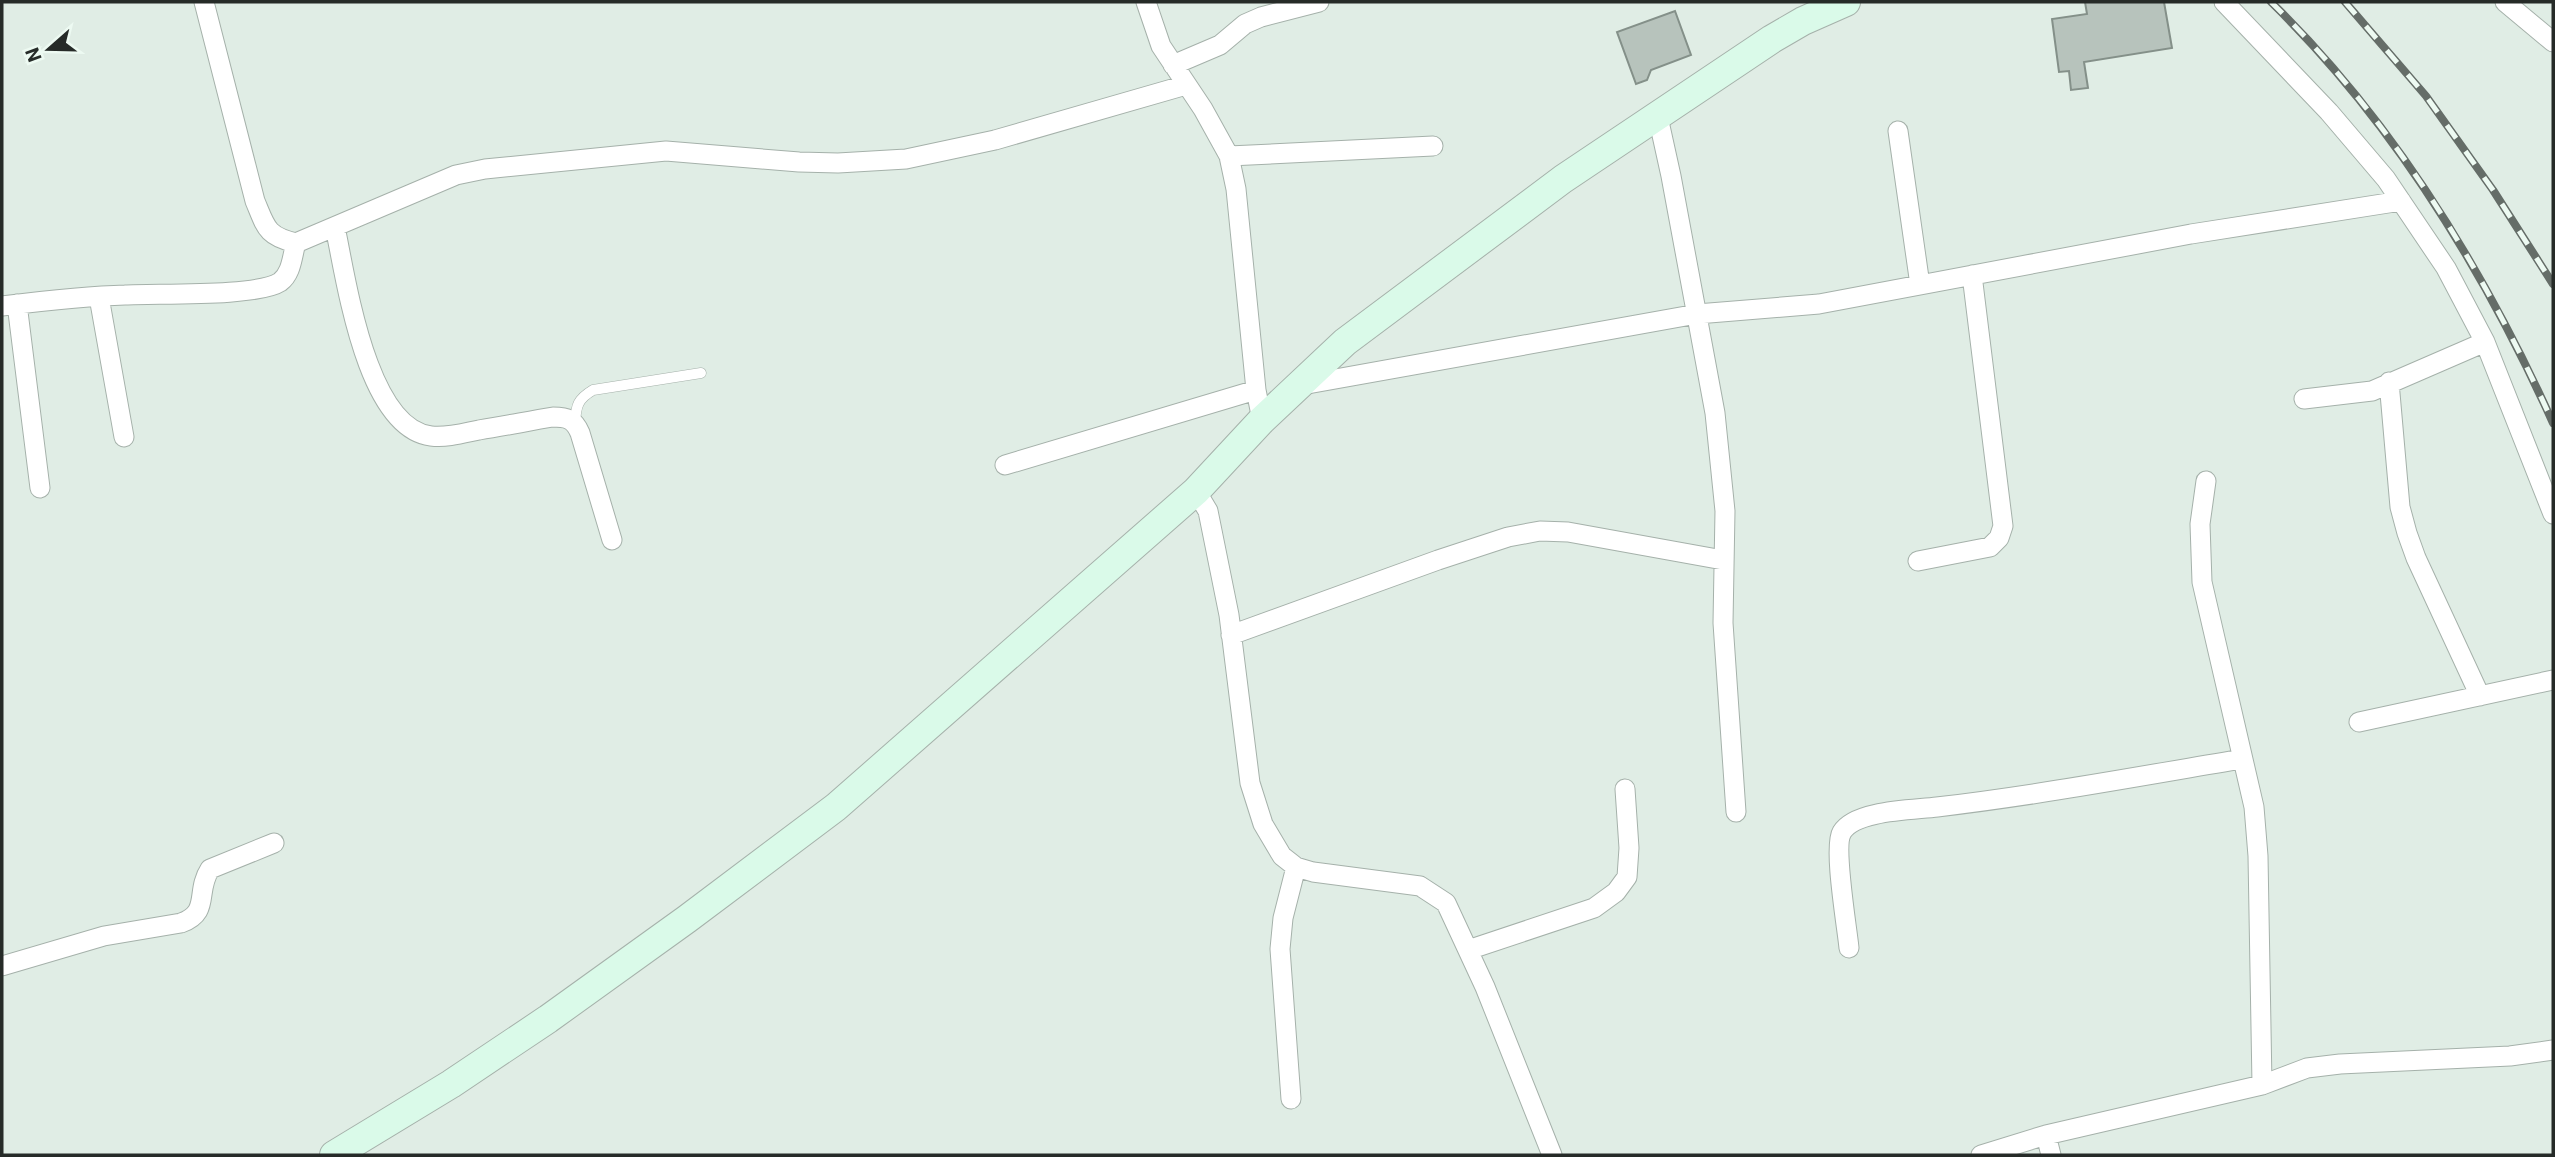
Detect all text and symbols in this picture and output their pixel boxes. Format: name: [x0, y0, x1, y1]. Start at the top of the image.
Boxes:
north arrow: [14, 14, 84, 84]
text: N: [20, 44, 47, 65]

